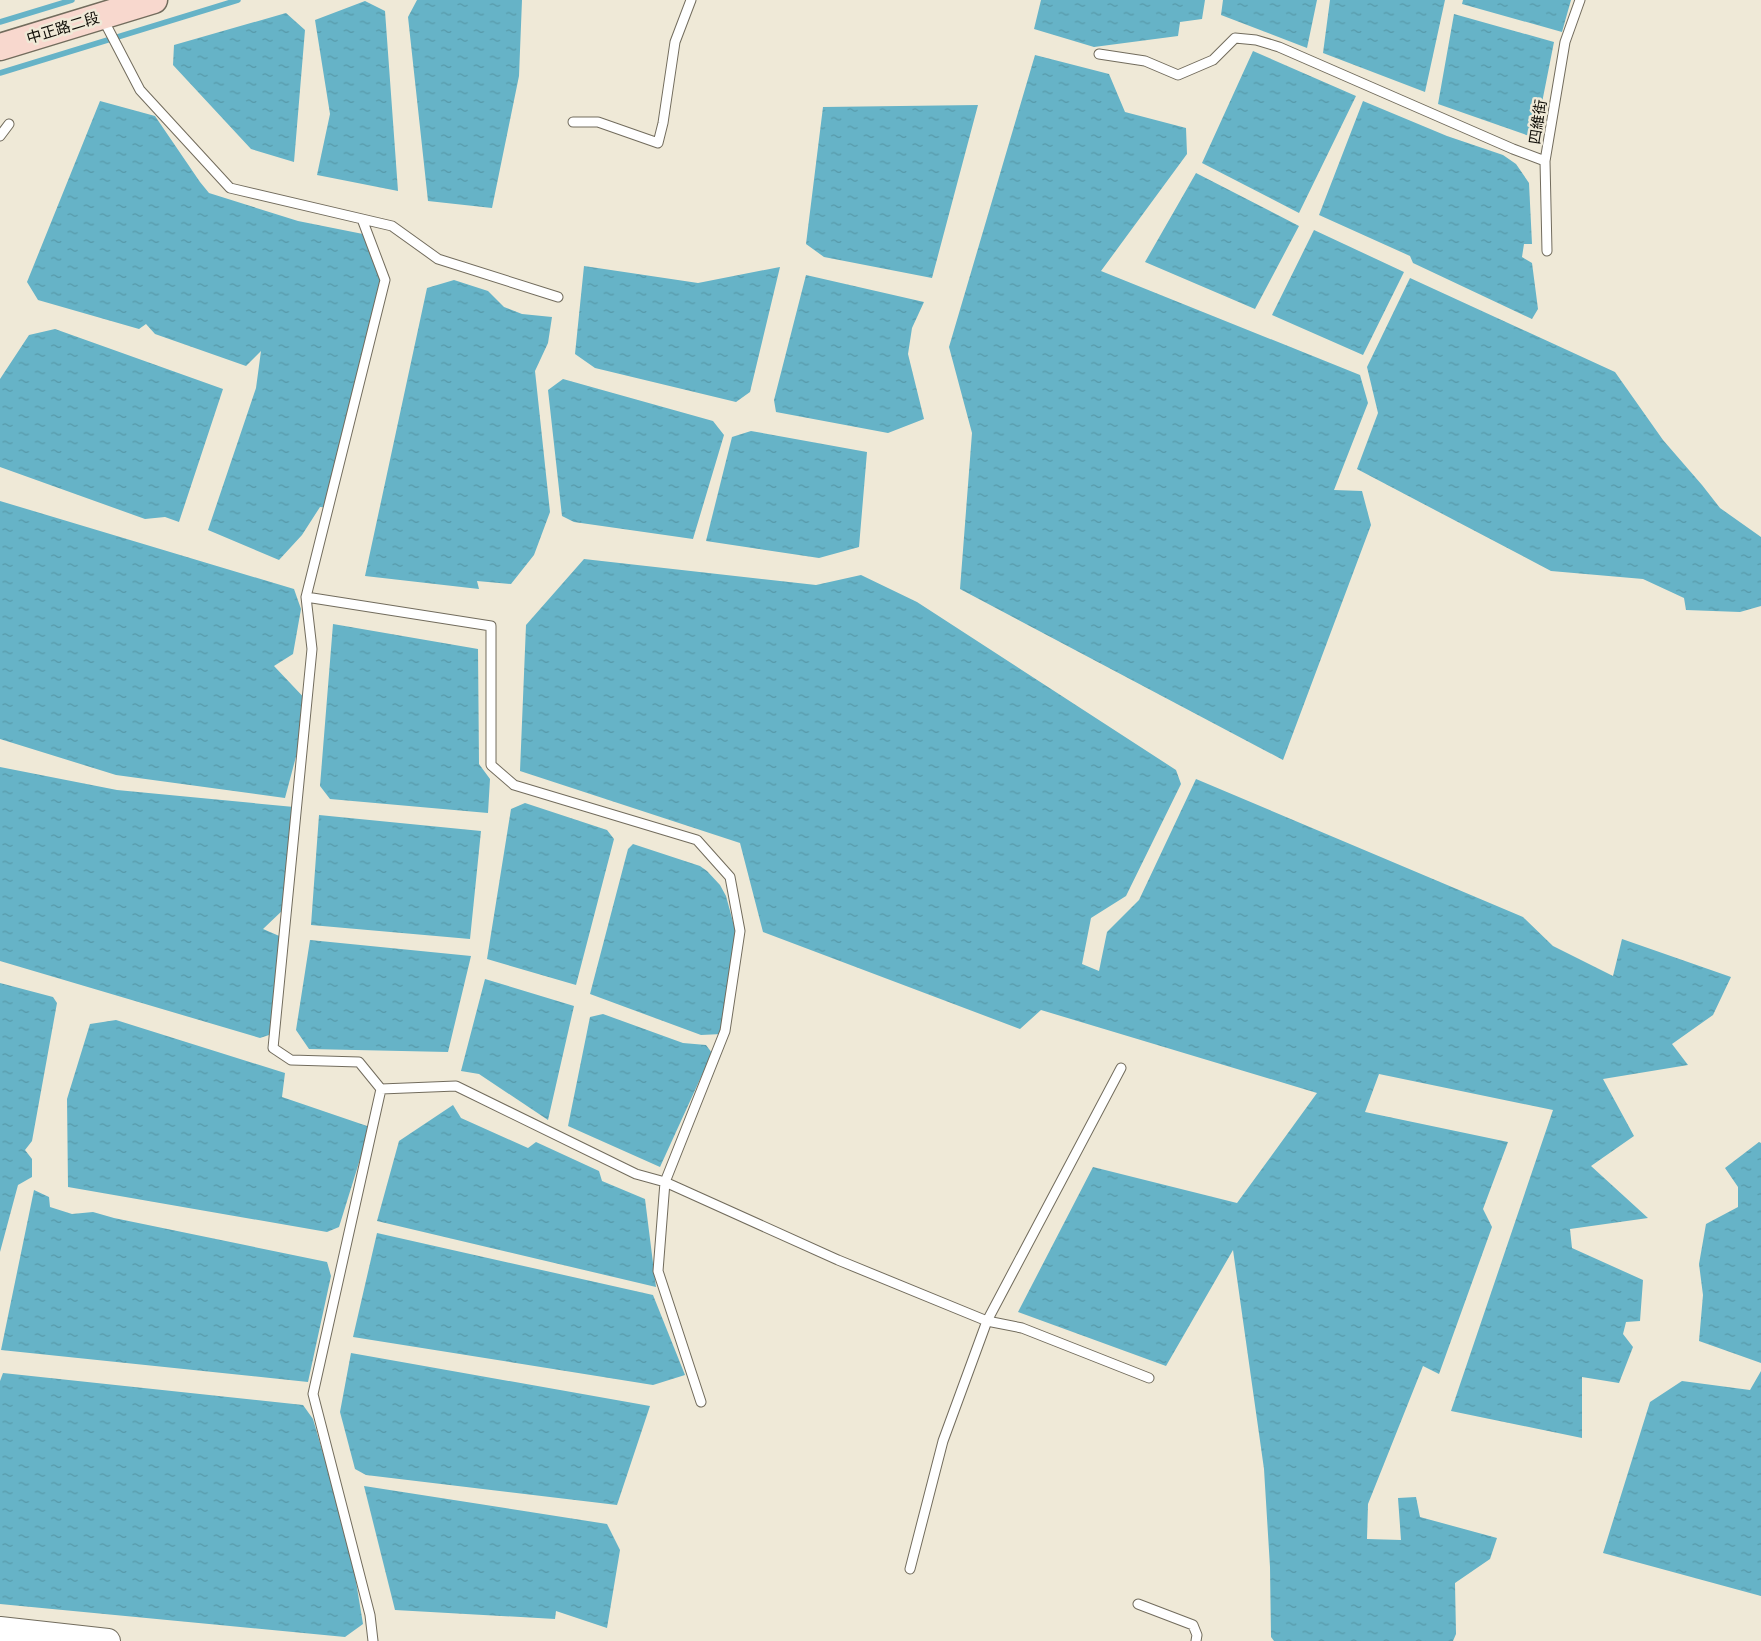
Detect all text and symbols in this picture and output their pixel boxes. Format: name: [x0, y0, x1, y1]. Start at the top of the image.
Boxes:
street label: 中正路二段: [24, 8, 101, 47]
street label: 四維街: [1526, 98, 1549, 145]

